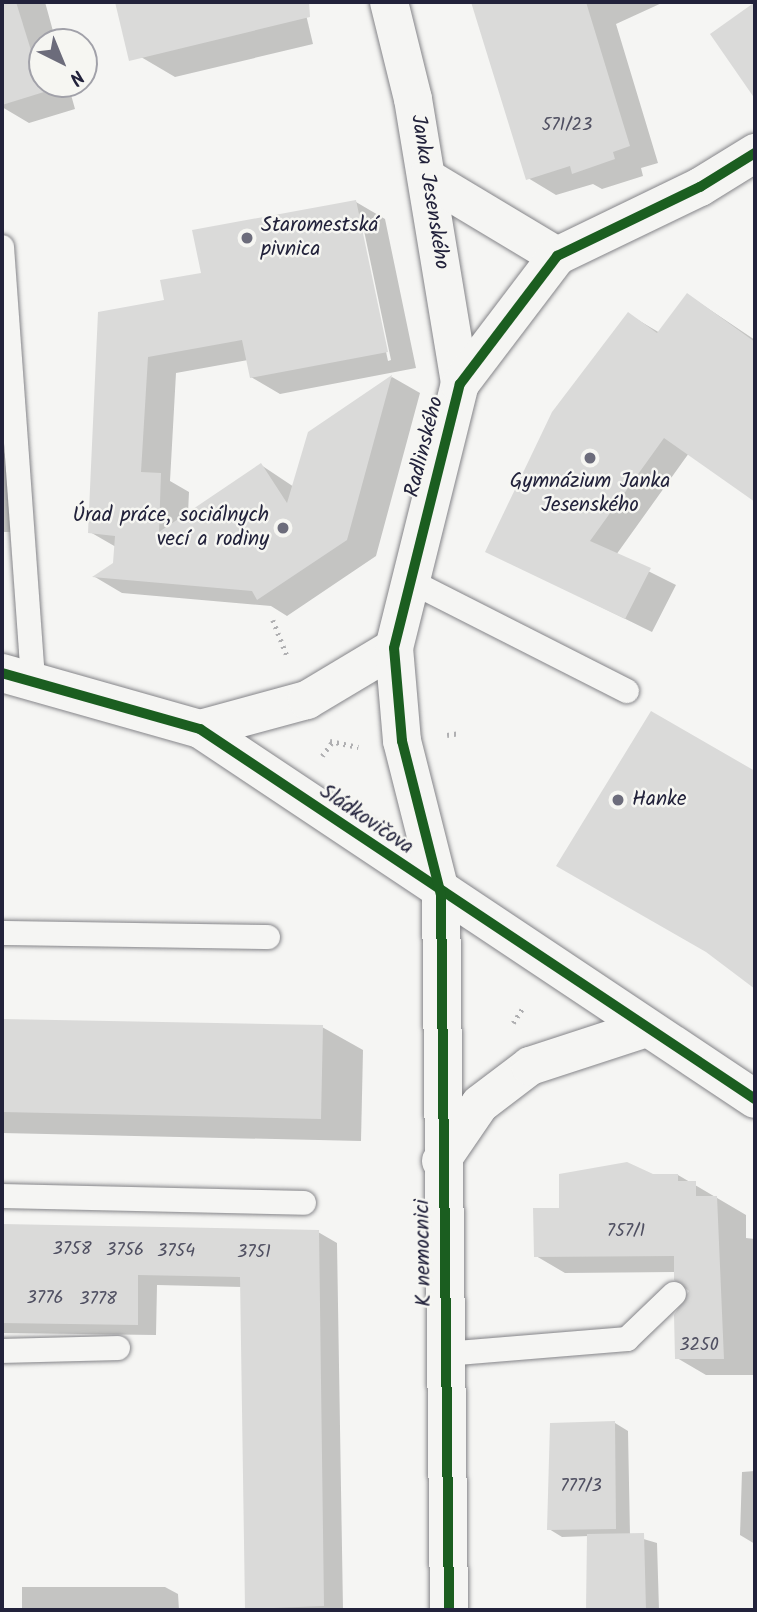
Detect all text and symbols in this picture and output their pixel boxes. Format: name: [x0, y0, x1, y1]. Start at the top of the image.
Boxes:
north arrow: [28, 28, 98, 98]
text: N: [61, 62, 91, 92]
street label: Janka Jesenského: [404, 113, 454, 271]
house number: 571/23: [542, 115, 592, 137]
place label: Staromestská pivnica: [261, 213, 379, 263]
marker: Staromestská pivnica: [239, 230, 255, 246]
street label: Radlinského: [400, 394, 450, 500]
marker: Gymnázium Janka Jesenského: [582, 450, 598, 466]
place label: Gymnázium Janka Jesenského: [510, 469, 670, 519]
place label: Úrad práce, sociálnych vecí a rodiny: [72, 503, 269, 553]
marker: Úrad práce, sociálnych vecí a rodiny: [275, 520, 291, 536]
street label: Sládkovičova: [314, 779, 418, 861]
place label: Hanke: [632, 787, 686, 813]
marker: Hanke: [610, 792, 626, 808]
street label: K nemocnici: [410, 1199, 438, 1307]
house number: 757/1: [607, 1221, 645, 1243]
house number: 3758: [52, 1239, 92, 1261]
house number: 3756: [106, 1240, 144, 1262]
house number: 3754: [157, 1241, 195, 1263]
house number: 3751: [237, 1242, 271, 1264]
house number: 3776: [27, 1288, 63, 1310]
house number: 3778: [79, 1289, 117, 1311]
house number: 3250: [679, 1335, 719, 1357]
house number: 777/3: [560, 1476, 602, 1498]

